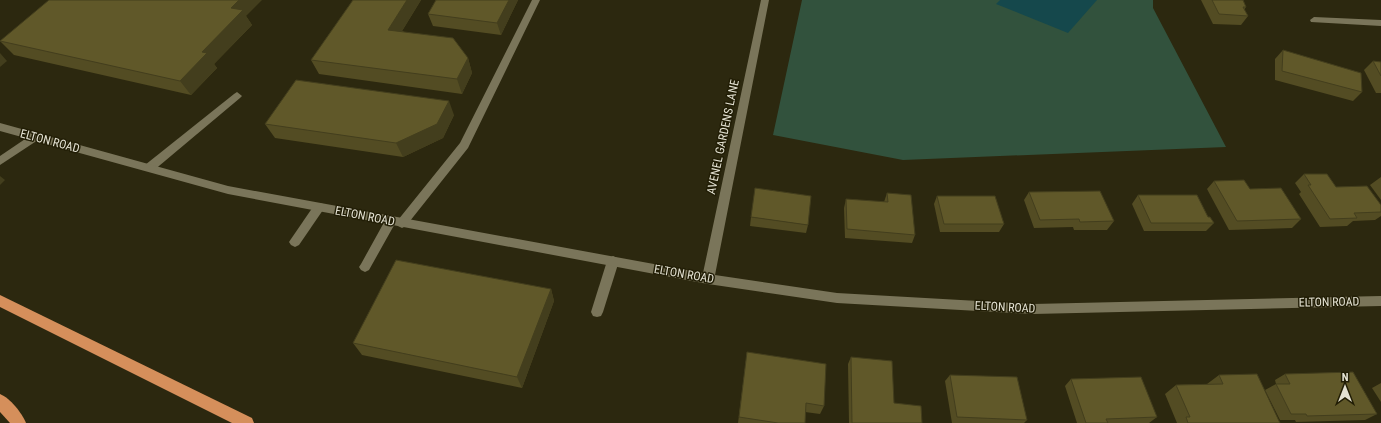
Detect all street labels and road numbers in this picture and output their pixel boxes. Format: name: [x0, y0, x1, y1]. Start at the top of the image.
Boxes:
street label: AVENEL GARDENS LANE: [704, 78, 742, 196]
street label: ELTON ROAD: [19, 126, 81, 156]
street label: ELTON ROAD: [334, 203, 396, 229]
street label: ELTON ROAD: [653, 262, 715, 286]
street label: ELTON ROAD: [1298, 294, 1360, 310]
street label: ELTON ROAD: [974, 298, 1036, 316]

